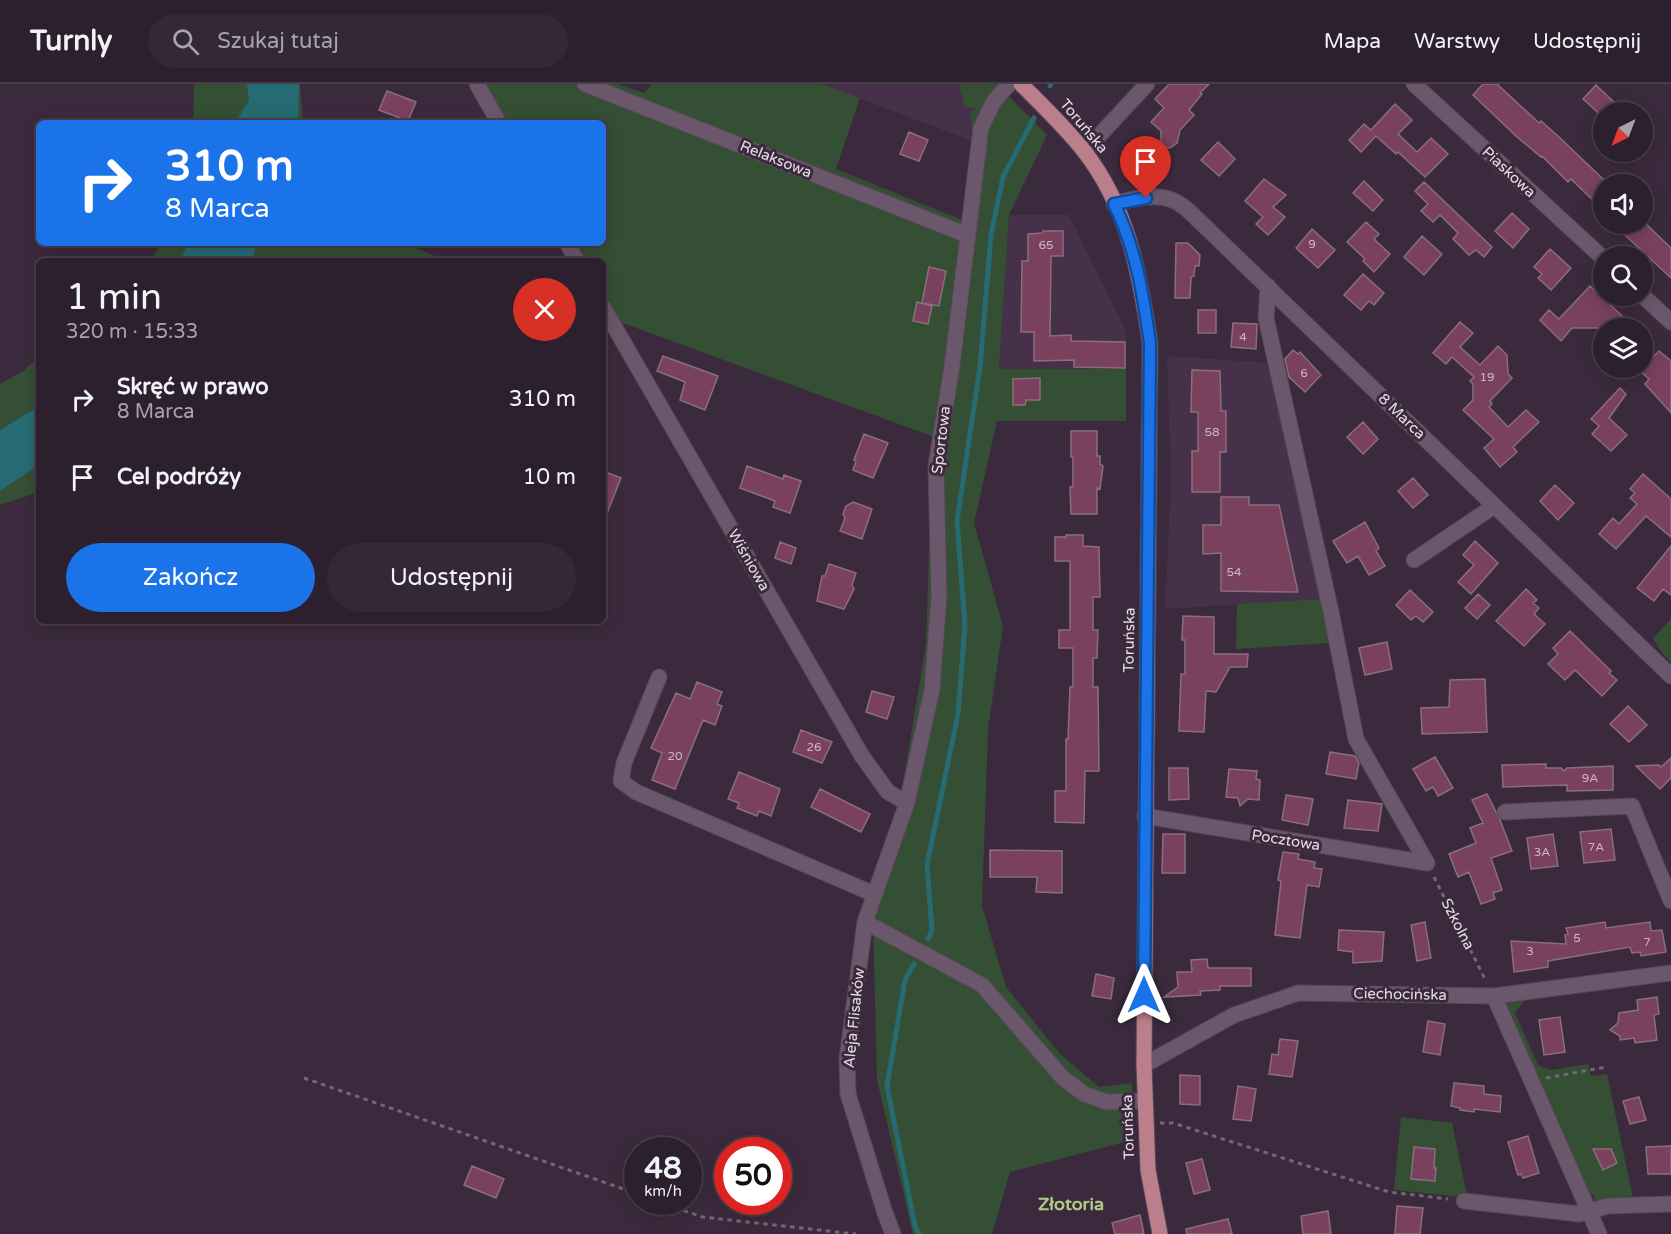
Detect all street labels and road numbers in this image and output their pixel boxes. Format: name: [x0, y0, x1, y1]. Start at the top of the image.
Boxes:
street label: Toruńska: [1056, 95, 1112, 157]
street label: Relaksowa: [737, 136, 815, 182]
street label: Piaskowa: [1479, 143, 1539, 201]
street label: 8 Marca: [1375, 389, 1429, 443]
street label: Sportowa: [928, 405, 954, 475]
street label: Wiśniowa: [724, 526, 774, 594]
street label: Toruńska: [1119, 607, 1139, 673]
street label: Pocztowa: [1250, 826, 1322, 854]
street label: Szkolna: [1437, 895, 1479, 953]
street label: Aleja Flisaków: [840, 967, 868, 1069]
street label: Ciechocińska: [1353, 984, 1447, 1004]
street label: Toruńska: [1118, 1094, 1138, 1160]

